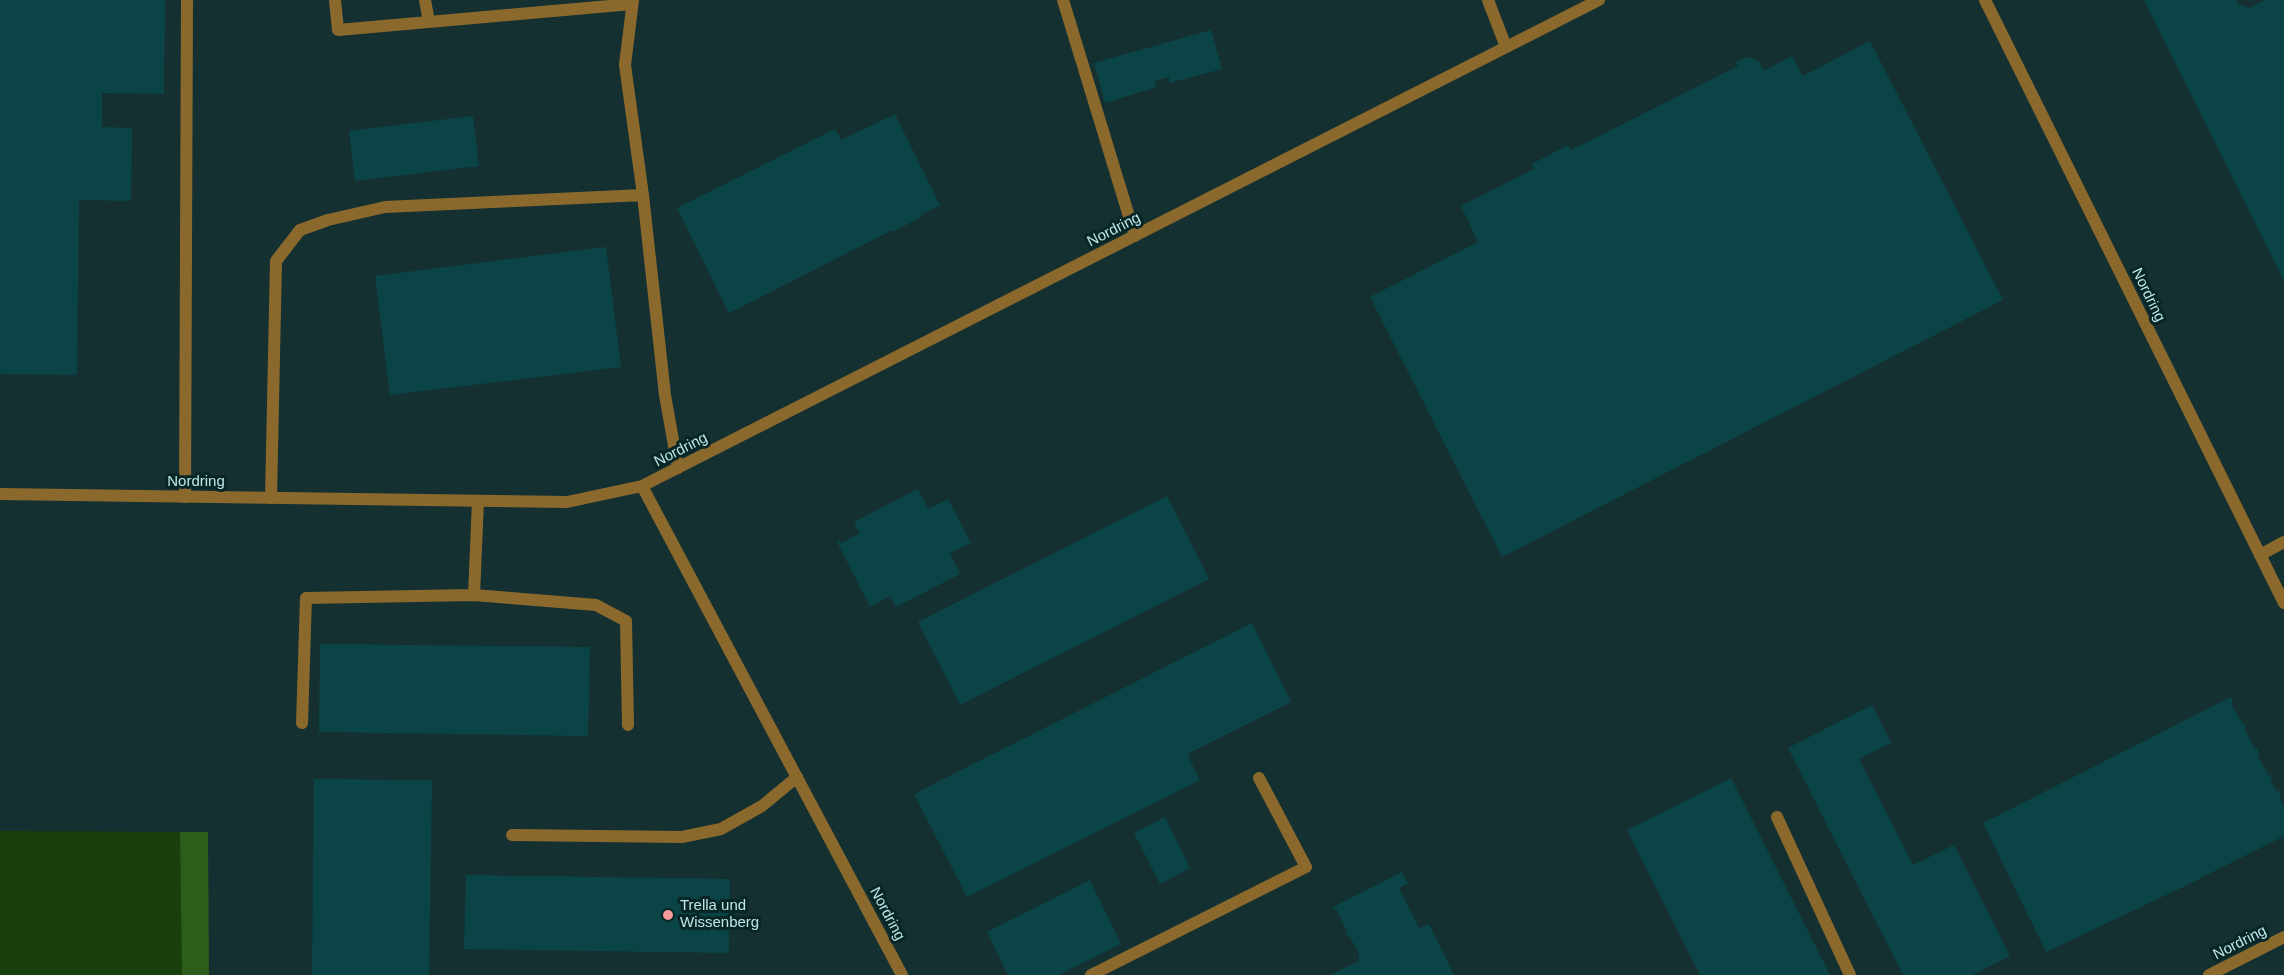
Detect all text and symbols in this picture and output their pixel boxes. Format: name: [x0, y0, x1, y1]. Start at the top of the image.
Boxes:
street label: Nordring: [1084, 209, 1144, 251]
street label: Nordring: [2127, 265, 2169, 325]
street label: Nordring: [651, 429, 711, 471]
street label: Nordring: [167, 473, 225, 491]
street label: Nordring: [866, 884, 908, 944]
place label: Trella und Wissenberg: [680, 897, 759, 932]
marker: Trella und Wissenberg: [661, 908, 675, 922]
street label: Nordring: [2210, 922, 2270, 964]

